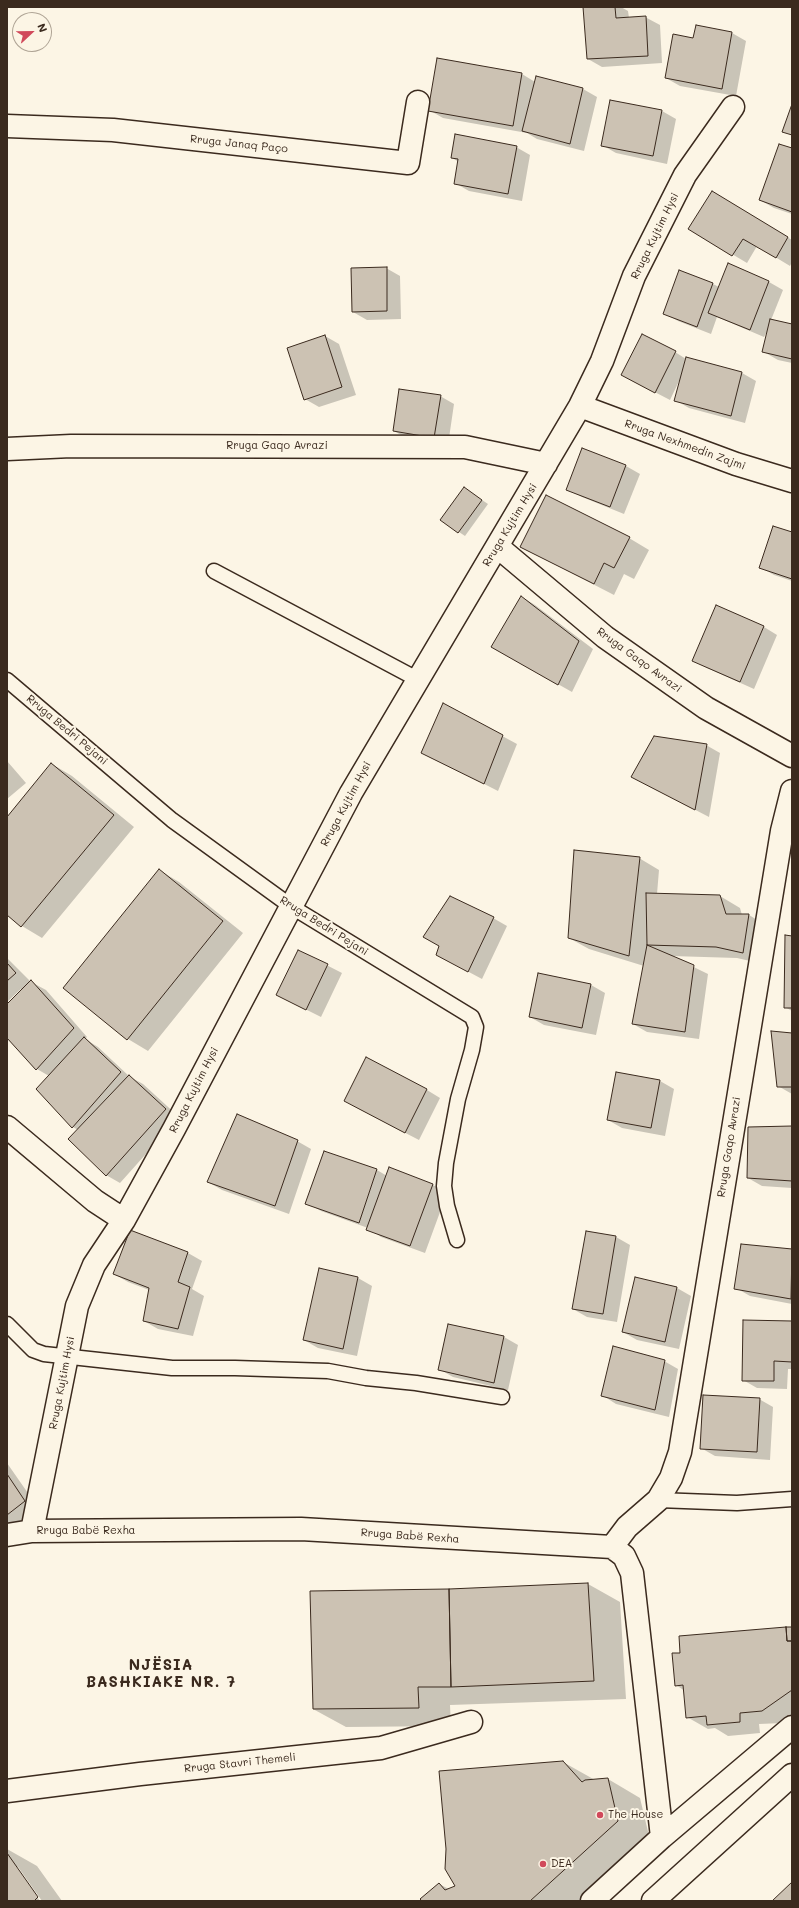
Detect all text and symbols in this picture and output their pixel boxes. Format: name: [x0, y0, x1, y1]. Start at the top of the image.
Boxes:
north arrow: [12, 12, 52, 52]
text: N: [34, 21, 51, 34]
street label: Rruga Janaq Paço: [189, 132, 289, 156]
street label: Rruga Kujtim Hysi: [628, 191, 682, 281]
street label: Rruga Nexhmedin Zajmi: [623, 417, 747, 473]
street label: Rruga Gaqo Avrazi: [226, 439, 328, 453]
street label: Rruga Kujtim Hysi: [480, 481, 540, 569]
street label: Rruga Gaqo Avrazi: [594, 625, 684, 695]
street label: Rruga Bedri Pejani: [24, 692, 110, 768]
street label: Rruga Kujtim Hysi: [318, 759, 374, 849]
street label: Rruga Bedri Pejani: [277, 893, 371, 959]
street label: Rruga Kujtim Hysi: [167, 1045, 221, 1135]
street label: Rruga Gaqo Avrazi: [715, 1096, 743, 1198]
street label: Rruga Kujtim Hysi: [47, 1335, 77, 1431]
street label: Rruga Babë Rexha: [37, 1524, 135, 1538]
street label: Rruga Babë Rexha: [360, 1526, 460, 1546]
district label: NJËSIA BASHKIAKE NR. 7: [86, 1656, 236, 1691]
street label: Rruga Stavri Themeli: [183, 1751, 297, 1775]
place label: The House: [608, 1808, 663, 1822]
marker: The House: [595, 1810, 605, 1820]
place label: DEA: [551, 1857, 572, 1871]
marker: DEA: [538, 1859, 548, 1869]

